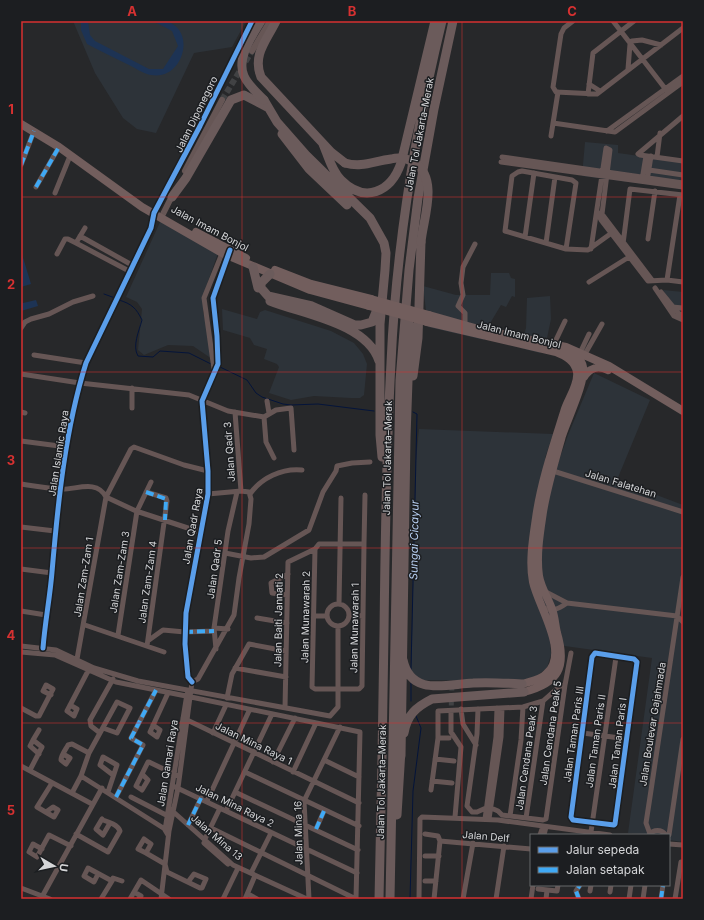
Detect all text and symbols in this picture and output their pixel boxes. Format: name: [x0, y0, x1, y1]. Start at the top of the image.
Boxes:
text: A: [127, 3, 137, 19]
text: B: [348, 3, 357, 19]
text: C: [567, 3, 577, 19]
street label: Jalan Diponegoro: [172, 74, 220, 154]
street label: Jalan Tol Jakarta–Merak: [402, 76, 436, 192]
text: 1: [8, 101, 14, 117]
street label: Jalan Imam Bonjol: [169, 203, 251, 253]
text: 2: [7, 276, 15, 292]
street label: Jalan Imam Bonjol: [476, 318, 562, 350]
street label: Jalan Tol Jakarta–Merak: [380, 400, 394, 516]
street label: Jalan Islamic Raya: [45, 409, 71, 497]
street label: Jalan Qadr 3: [221, 422, 237, 482]
text: 3: [7, 452, 15, 468]
street label: Jalan Falatehan: [584, 466, 658, 500]
street label: Jalan Qadr Raya: [179, 487, 205, 565]
water label: Sungai Cicayur: [406, 499, 422, 580]
street label: Jalan Zam-Zam 3: [107, 530, 131, 614]
street label: Jalan Zam-Zam 1: [71, 536, 95, 618]
street label: Jalan Qadr 5: [204, 538, 224, 600]
street label: Jalan Zam-Zam 4: [135, 540, 159, 624]
street label: Jalan Munawarah 2: [298, 571, 312, 663]
street label: Jalan Baiti Jannati 2: [271, 573, 285, 667]
street label: Jalan Munawarah 1: [347, 583, 361, 673]
text: 4: [7, 627, 16, 643]
street label: Jalan Boulevar Gajahmada: [636, 661, 668, 787]
street label: Jalan Cendana Peak 5: [537, 680, 563, 786]
street label: Jalan Taman Paris III: [560, 685, 586, 783]
street label: Jalan Taman Paris II: [582, 693, 608, 789]
street label: Jalan Taman Paris I: [605, 697, 629, 789]
street label: Jalan Cendana Peak 3: [513, 705, 539, 811]
street label: Jalan Qamari Raya: [154, 719, 180, 807]
street label: Jalan Mina Raya 1: [214, 719, 294, 767]
street label: Jalan Tol Jakarta–Merak: [374, 724, 388, 840]
street label: Jalan Mina Raya 2: [194, 781, 276, 829]
street label: Jalan Mina 16: [291, 801, 305, 865]
text: 5: [7, 802, 15, 818]
street label: Jalan Mina 13: [189, 811, 245, 863]
street label: Jalan Delf: [462, 828, 510, 844]
legend: [530, 834, 670, 886]
text: Jalur sepeda: [566, 842, 639, 857]
north arrow: [34, 846, 74, 886]
text: U: [56, 862, 71, 873]
text: Jalan setapak: [566, 862, 645, 877]

